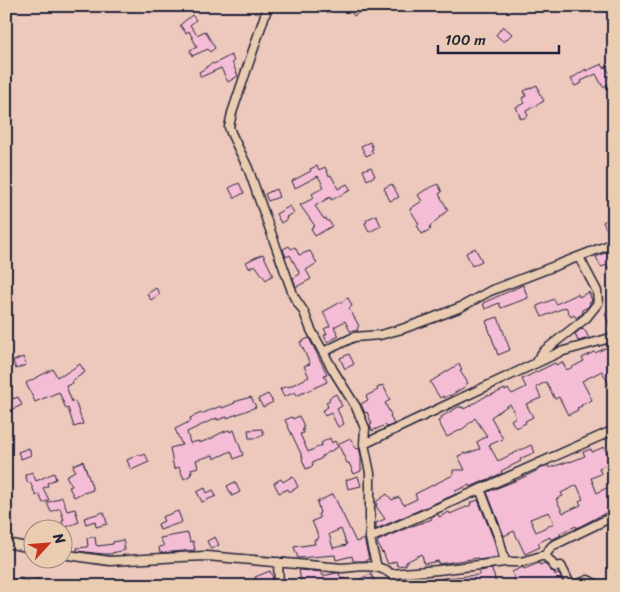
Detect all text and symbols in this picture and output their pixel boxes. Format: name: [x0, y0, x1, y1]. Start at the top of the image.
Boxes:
scale bar: [438, 22, 559, 54]
text: 100 m: [445, 27, 486, 53]
north arrow: [22, 520, 72, 570]
text: N: [45, 528, 73, 549]

